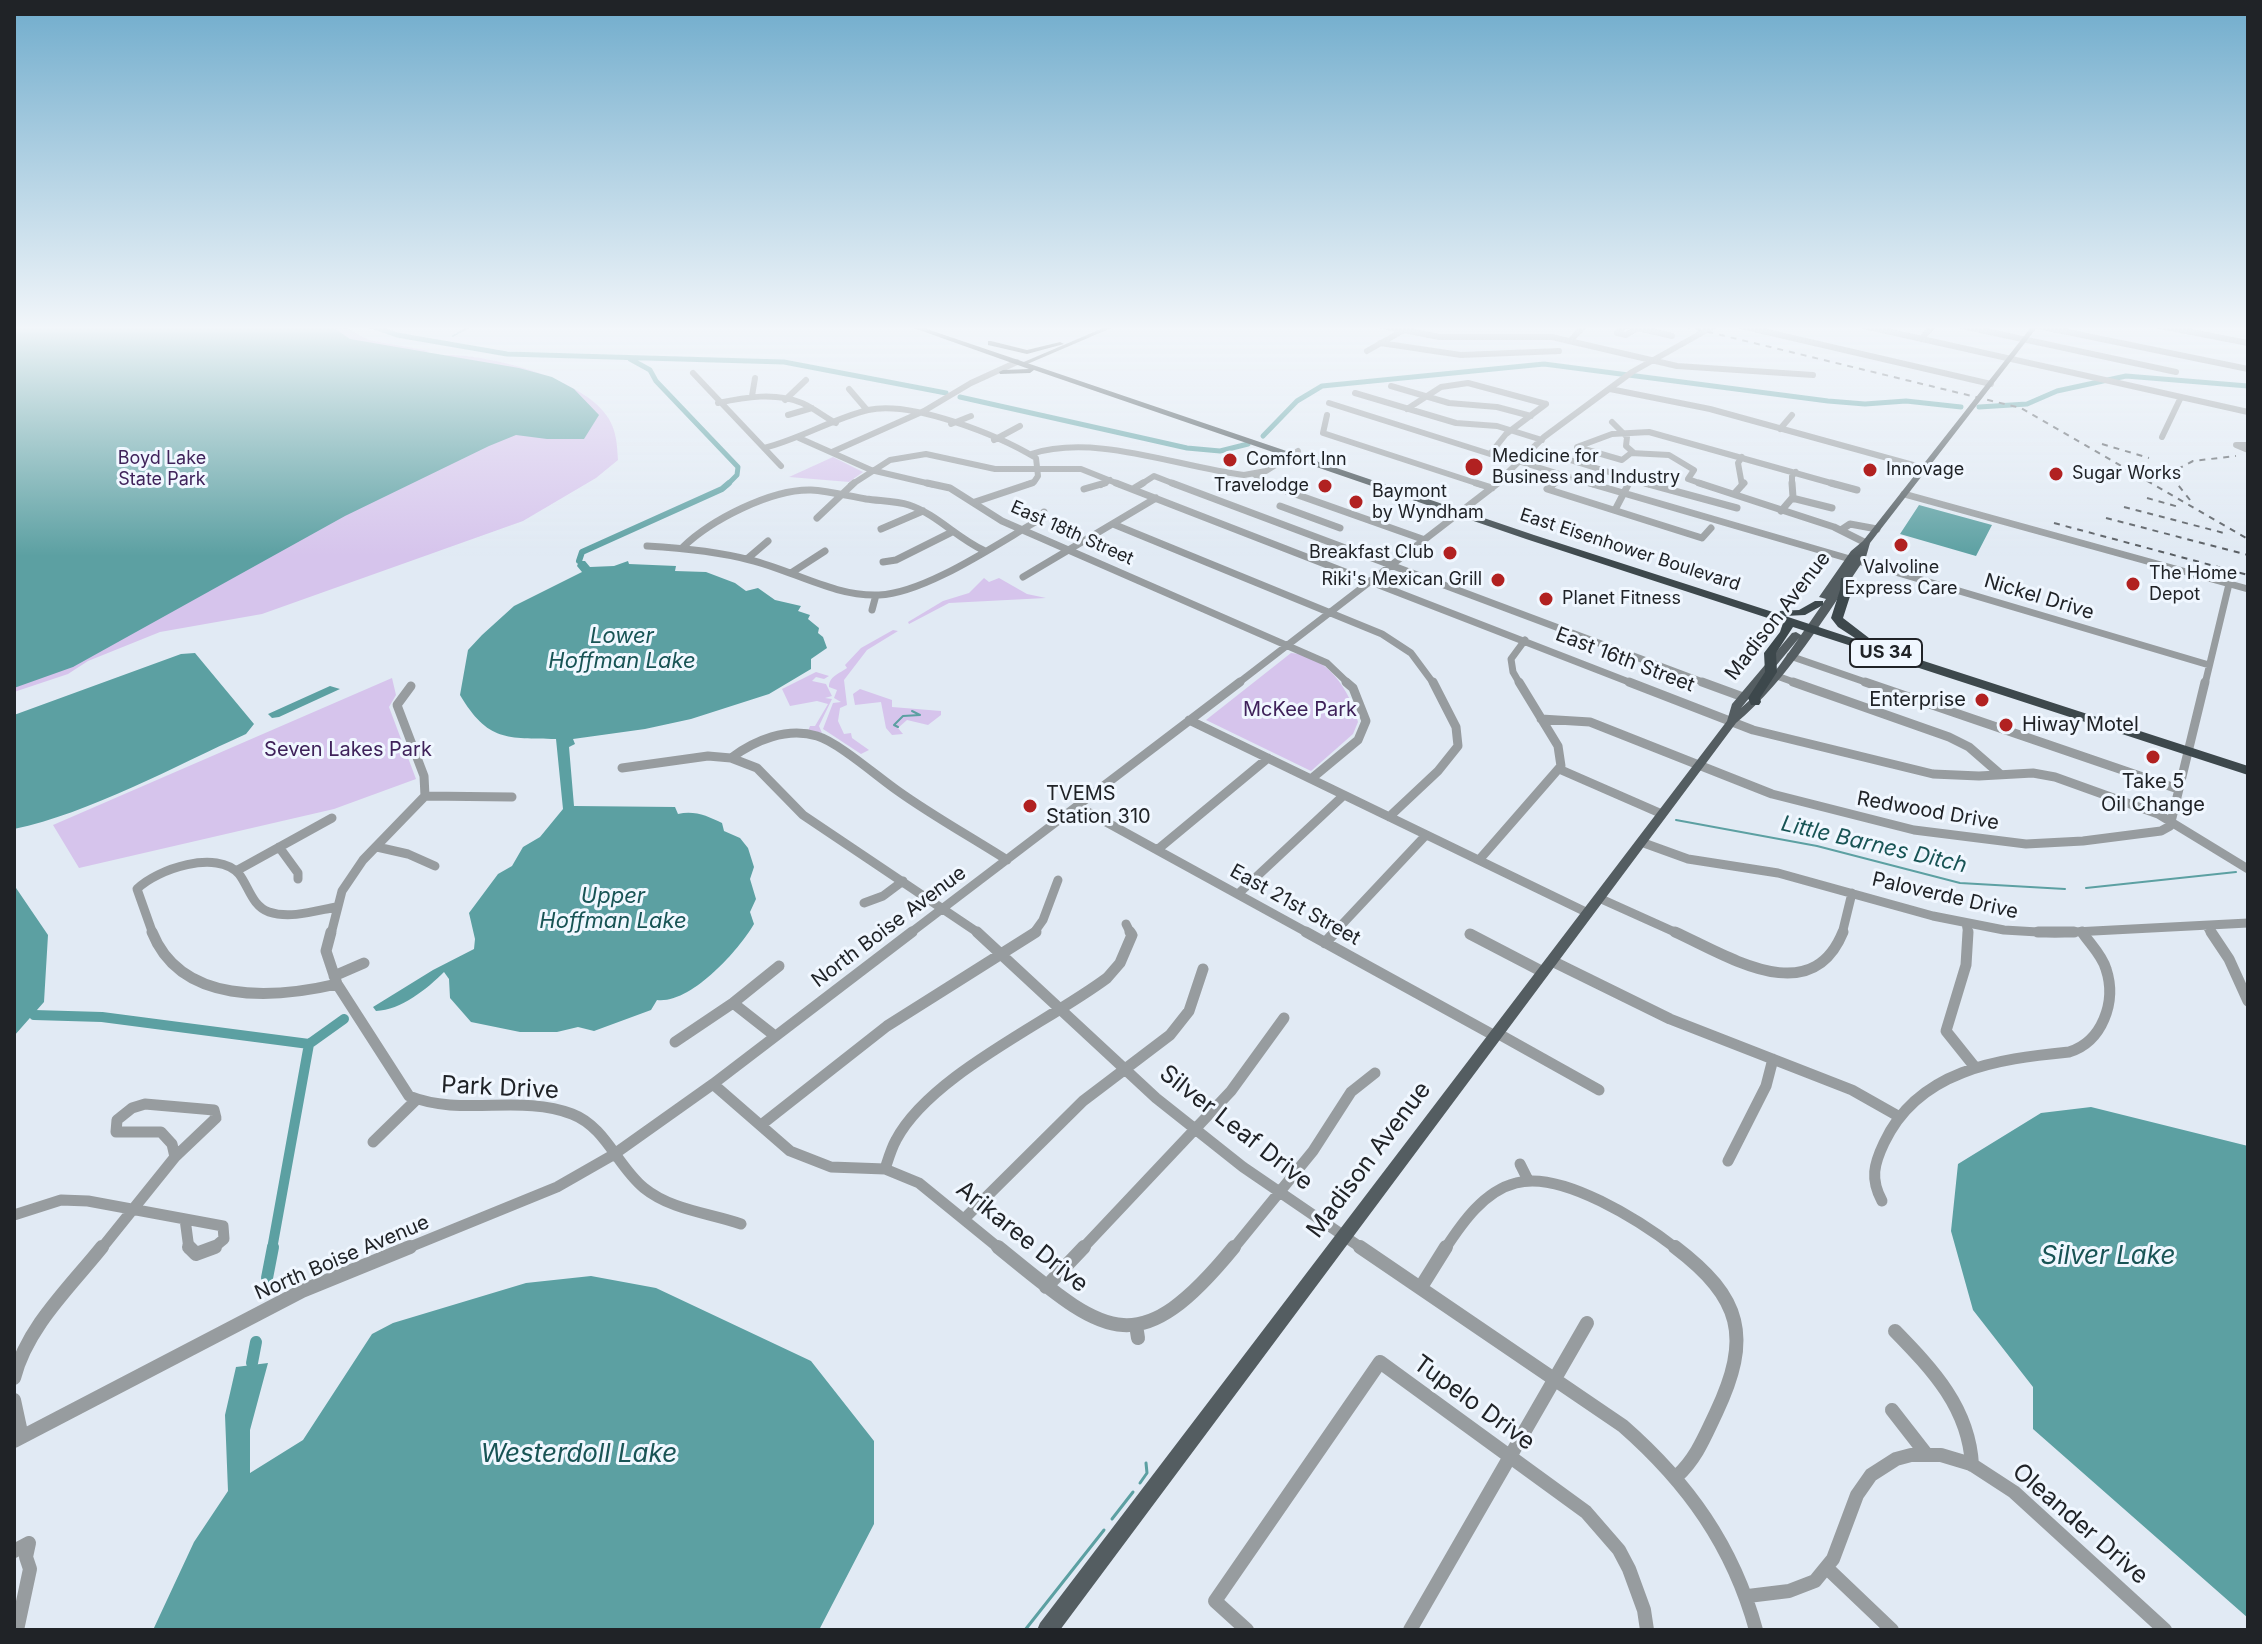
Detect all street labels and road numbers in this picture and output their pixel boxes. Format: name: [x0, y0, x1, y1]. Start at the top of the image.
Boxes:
street label: East 18th Street: [1007, 496, 1137, 570]
street label: East Eisenhower Boulevard: [1517, 504, 1743, 596]
street label: Madison Avenue: [1720, 547, 1836, 685]
street label: Nickel Drive: [1981, 569, 2097, 625]
street label: East 16th Street: [1552, 622, 1698, 698]
road number: US 34: [1850, 639, 1922, 667]
street label: Redwood Drive: [1855, 787, 2001, 835]
street label: East 21st Street: [1226, 859, 1364, 951]
street label: North Boise Avenue: [807, 861, 971, 993]
street label: Paloverde Drive: [1870, 868, 2020, 924]
street label: Silver Leaf Drive: [1154, 1059, 1318, 1197]
street label: Park Drive: [440, 1071, 560, 1105]
street label: Madison Avenue: [1301, 1076, 1437, 1244]
street label: Arikaree Drive: [950, 1175, 1094, 1299]
street label: North Boise Avenue: [251, 1210, 433, 1306]
street label: Tupelo Drive: [1408, 1349, 1540, 1457]
street label: Oleander Drive: [2006, 1457, 2154, 1591]

